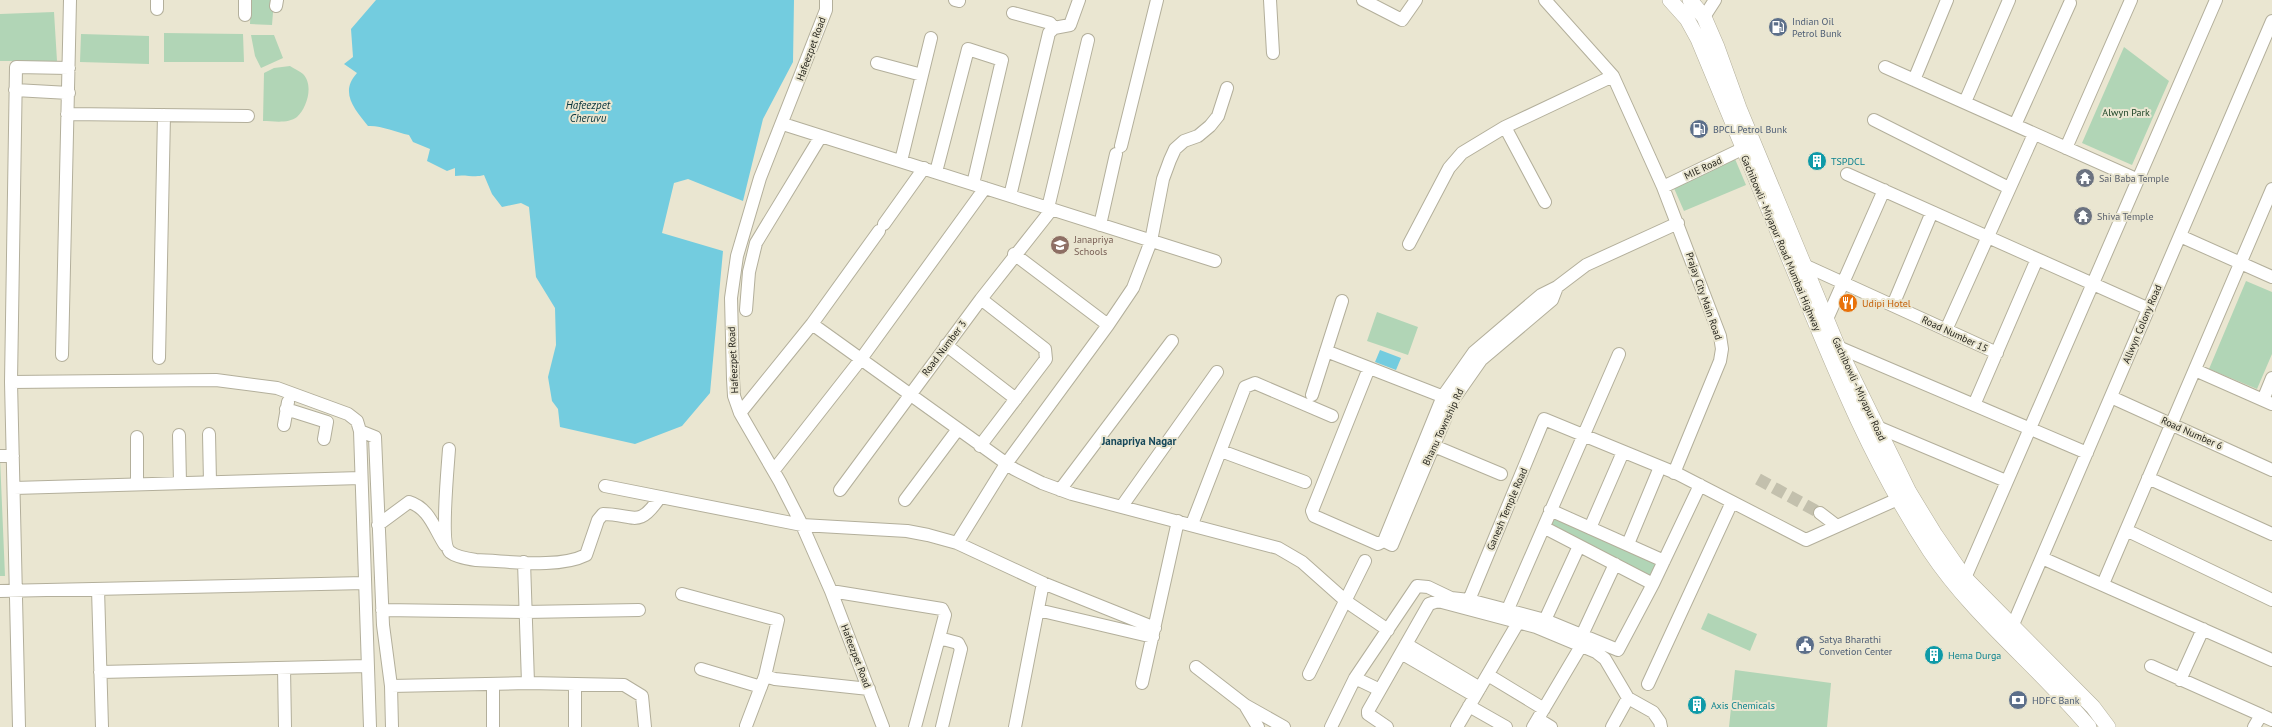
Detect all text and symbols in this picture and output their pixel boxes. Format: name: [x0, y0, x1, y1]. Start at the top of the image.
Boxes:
street label: Hafeezpet Road: [793, 15, 829, 83]
place label: Indian Oil Petrol Bunk: [1792, 15, 1842, 40]
fuel station icon: Indian Oil Petrol Bunk: [1767, 16, 1789, 38]
water label: Hafeezpet Cheruvu: [566, 98, 611, 125]
park label: Alwyn Park: [2102, 106, 2150, 119]
fuel station icon: BPCL Petrol Bunk: [1688, 118, 1710, 140]
place label: BPCL Petrol Bunk: [1713, 123, 1787, 136]
building icon: TSPDCL: [1806, 150, 1828, 172]
street label: Gachibowli - Miyapur Road Mumbai Highway: [1738, 153, 1824, 333]
street label: MIE Road: [1682, 154, 1724, 182]
place label: TSPDCL: [1831, 155, 1865, 168]
temple icon: Sai Baba Temple: [2074, 167, 2096, 189]
place label: Sai Baba Temple: [2099, 172, 2169, 185]
temple icon: Shiva Temple: [2072, 205, 2094, 227]
place label: Shiva Temple: [2097, 210, 2153, 223]
place label: Janapriya Schools: [1073, 233, 1113, 258]
school or university icon: Janapriya Schools: [1049, 234, 1071, 256]
street label: Prajay City Main Road: [1683, 250, 1725, 342]
street label: Allwyn Colony Road: [2120, 283, 2164, 365]
restaurant icon: Udipi Hotel: [1837, 292, 1859, 314]
place label: Udipi Hotel: [1862, 297, 1911, 310]
street label: Road Number 15: [1920, 313, 1990, 355]
street label: Road Number 3: [919, 318, 969, 378]
street label: Hafeezpet Road: [725, 326, 741, 394]
street label: Gachibowli - Miyapur Road: [1829, 335, 1889, 443]
street label: Bhanu Township Rd: [1419, 386, 1467, 468]
street label: Road Number 6: [2159, 414, 2225, 452]
district label: Janapriya Nagar: [1101, 434, 1177, 448]
street label: Ganesh Temple Road: [1484, 466, 1530, 552]
street label: Hafeezpet Road: [838, 622, 874, 690]
place label: Satya Bharathi Convetion Center: [1819, 633, 1893, 658]
public building icon: Satya Bharathi Convetion Center: [1794, 634, 1816, 656]
building icon: Hema Durga: [1923, 644, 1945, 666]
place label: Hema Durga: [1948, 649, 2001, 662]
bank icon: HDFC Bank: [2007, 689, 2029, 711]
building icon: Axis Chemicals: [1686, 694, 1708, 716]
place label: HDFC Bank: [2032, 694, 2080, 707]
place label: Axis Chemicals: [1711, 699, 1775, 712]

